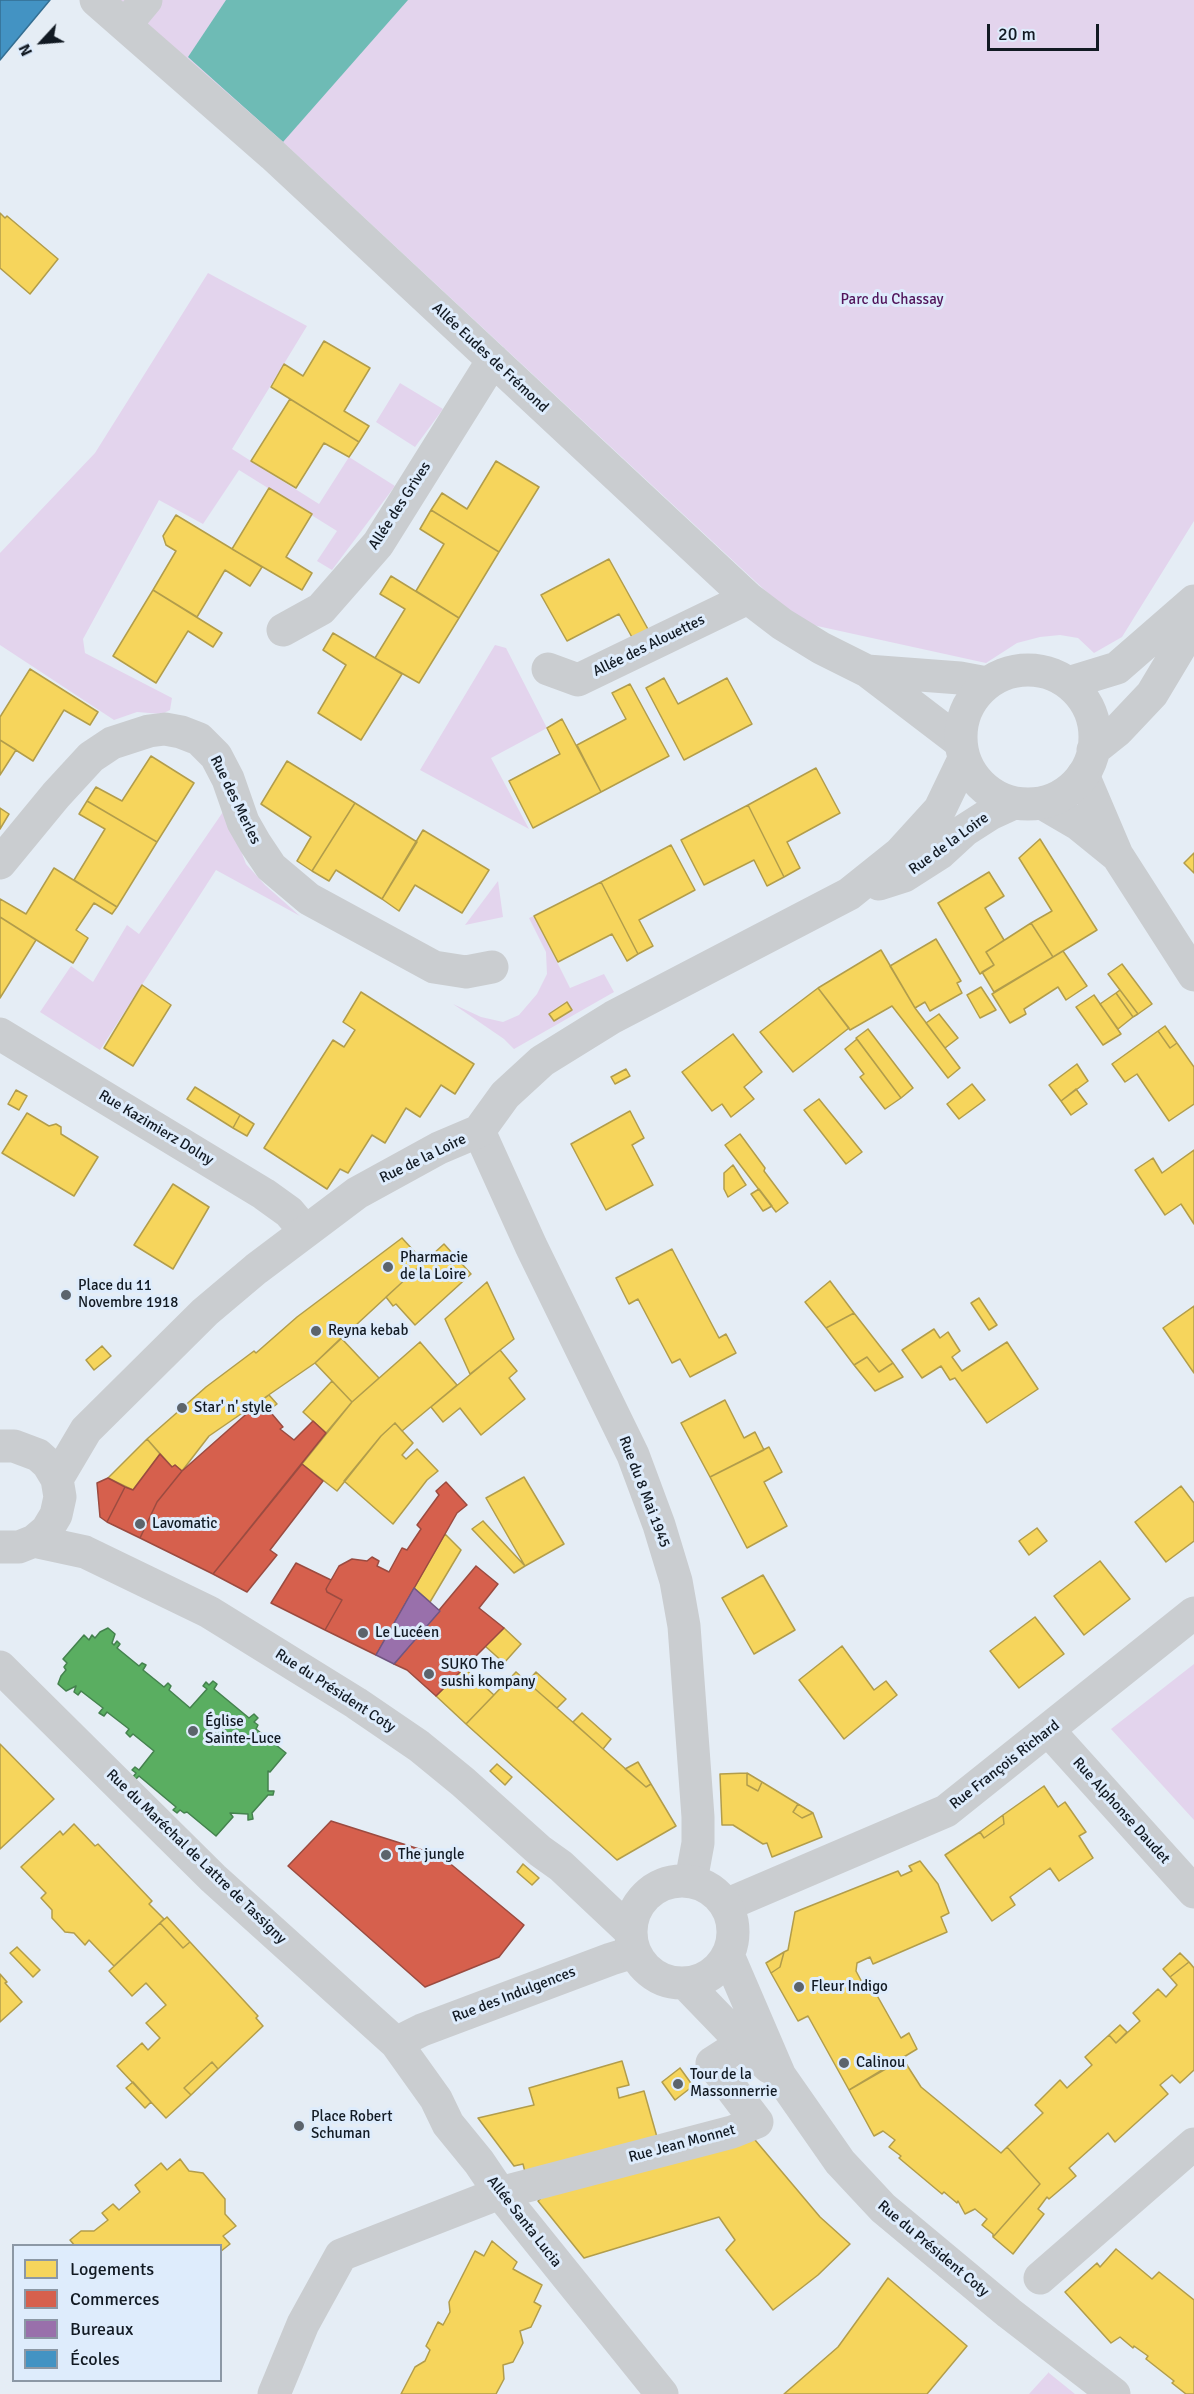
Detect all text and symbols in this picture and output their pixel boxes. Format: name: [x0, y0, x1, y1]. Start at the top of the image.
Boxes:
north arrow: [12, 12, 72, 72]
scale bar: [990, 12, 1102, 50]
text: 20 m: [998, 23, 1036, 45]
text: N: [14, 41, 37, 59]
park label: Parc du Chassay: [840, 291, 944, 309]
street label: Allée Eudes de Frémond: [428, 299, 552, 417]
street label: Allée des Grives: [365, 459, 435, 553]
street label: Allée des Alouettes: [590, 611, 708, 681]
street label: Rue des Merles: [206, 753, 264, 847]
street label: Rue de la Loire: [906, 809, 992, 879]
street label: Rue Kazimierz Dolny: [95, 1087, 217, 1169]
street label: Rue de la Loire: [377, 1130, 469, 1188]
place label: Pharmacie de la Loire: [400, 1249, 468, 1284]
marker: Pharmacie de la Loire: [381, 1260, 395, 1274]
place label: Place du 11 Novembre 1918: [78, 1277, 178, 1312]
marker: Place du 11 Novembre 1918: [59, 1288, 73, 1302]
place label: Reyna kebab: [328, 1322, 408, 1340]
marker: Reyna kebab: [309, 1324, 323, 1338]
place label: Star' n' style: [194, 1399, 272, 1417]
marker: Star' n' style: [175, 1401, 189, 1415]
street label: Rue du 8 Mai 1945: [614, 1434, 674, 1550]
place label: Lavomatic: [152, 1515, 217, 1533]
marker: Lavomatic: [133, 1517, 147, 1531]
place label: Le Lucéen: [375, 1624, 439, 1642]
marker: Le Lucéen: [356, 1626, 370, 1640]
street label: Rue du Président Coty: [271, 1645, 399, 1737]
place label: SUKO The sushi kompany: [441, 1656, 535, 1691]
marker: SUKO The sushi kompany: [422, 1667, 436, 1681]
place label: Église Sainte-Luce: [205, 1713, 281, 1748]
street label: Rue François Richard: [947, 1717, 1063, 1813]
marker: Église Sainte-Luce: [186, 1724, 200, 1738]
street label: Rue Alphonse Daudet: [1069, 1754, 1173, 1868]
street label: Rue du Maréchal de Lattre de Tassigny: [102, 1766, 290, 1948]
place label: The jungle: [398, 1846, 465, 1864]
marker: The jungle: [379, 1848, 393, 1862]
street label: Rue des Indulgences: [450, 1963, 578, 2027]
place label: Fleur Indigo: [811, 1978, 888, 1996]
marker: Fleur Indigo: [792, 1980, 806, 1994]
place label: Calinou: [856, 2054, 905, 2072]
marker: Calinou: [837, 2056, 851, 2070]
place label: Tour de la Massonnerrie: [690, 2066, 777, 2101]
marker: Tour de la Massonnerrie: [671, 2077, 685, 2091]
place label: Place Robert Schuman: [311, 2108, 392, 2143]
marker: Place Robert Schuman: [292, 2119, 306, 2133]
street label: Rue Jean Monnet: [627, 2121, 737, 2167]
street label: Allée Santa Lucia: [483, 2173, 565, 2271]
street label: Rue du Président Coty: [874, 2197, 992, 2301]
legend: [12, 2244, 222, 2382]
text: Logements: [70, 2258, 154, 2280]
text: Commerces: [70, 2288, 159, 2310]
text: Bureaux: [70, 2318, 133, 2340]
text: Écoles: [70, 2348, 120, 2370]

